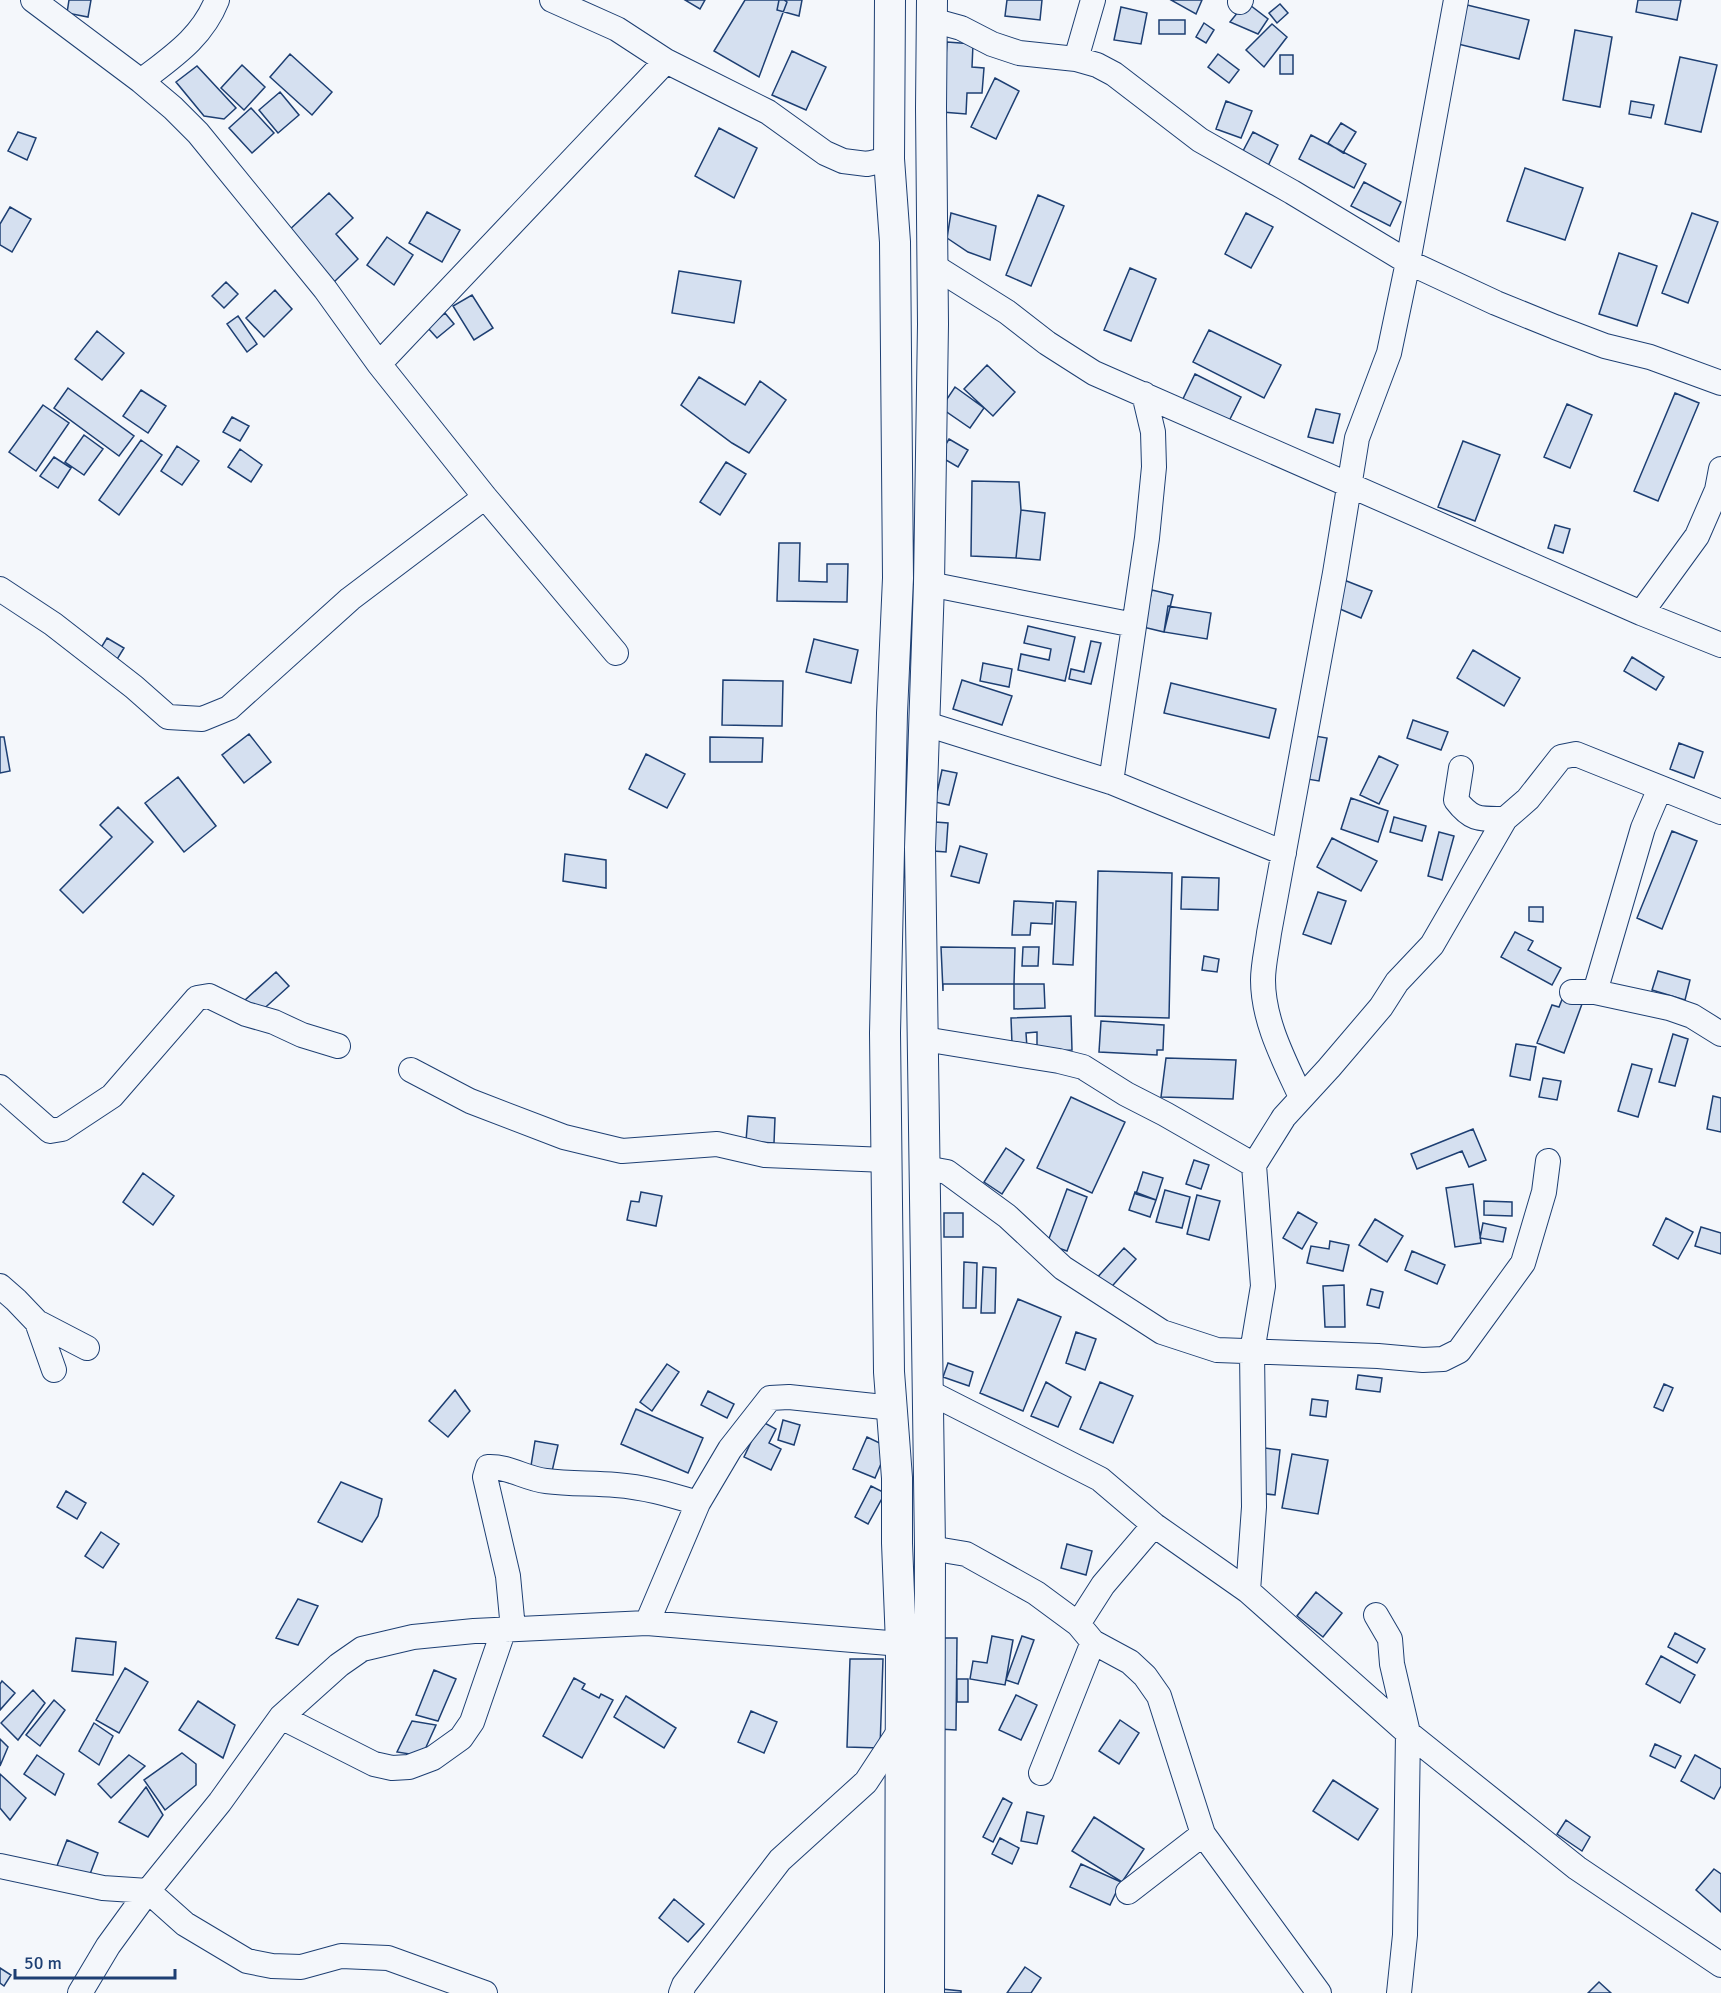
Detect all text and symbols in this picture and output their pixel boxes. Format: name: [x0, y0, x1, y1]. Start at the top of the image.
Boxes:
scale bar: [15, 1942, 176, 1980]
text: 50 m: [24, 1952, 62, 1974]

